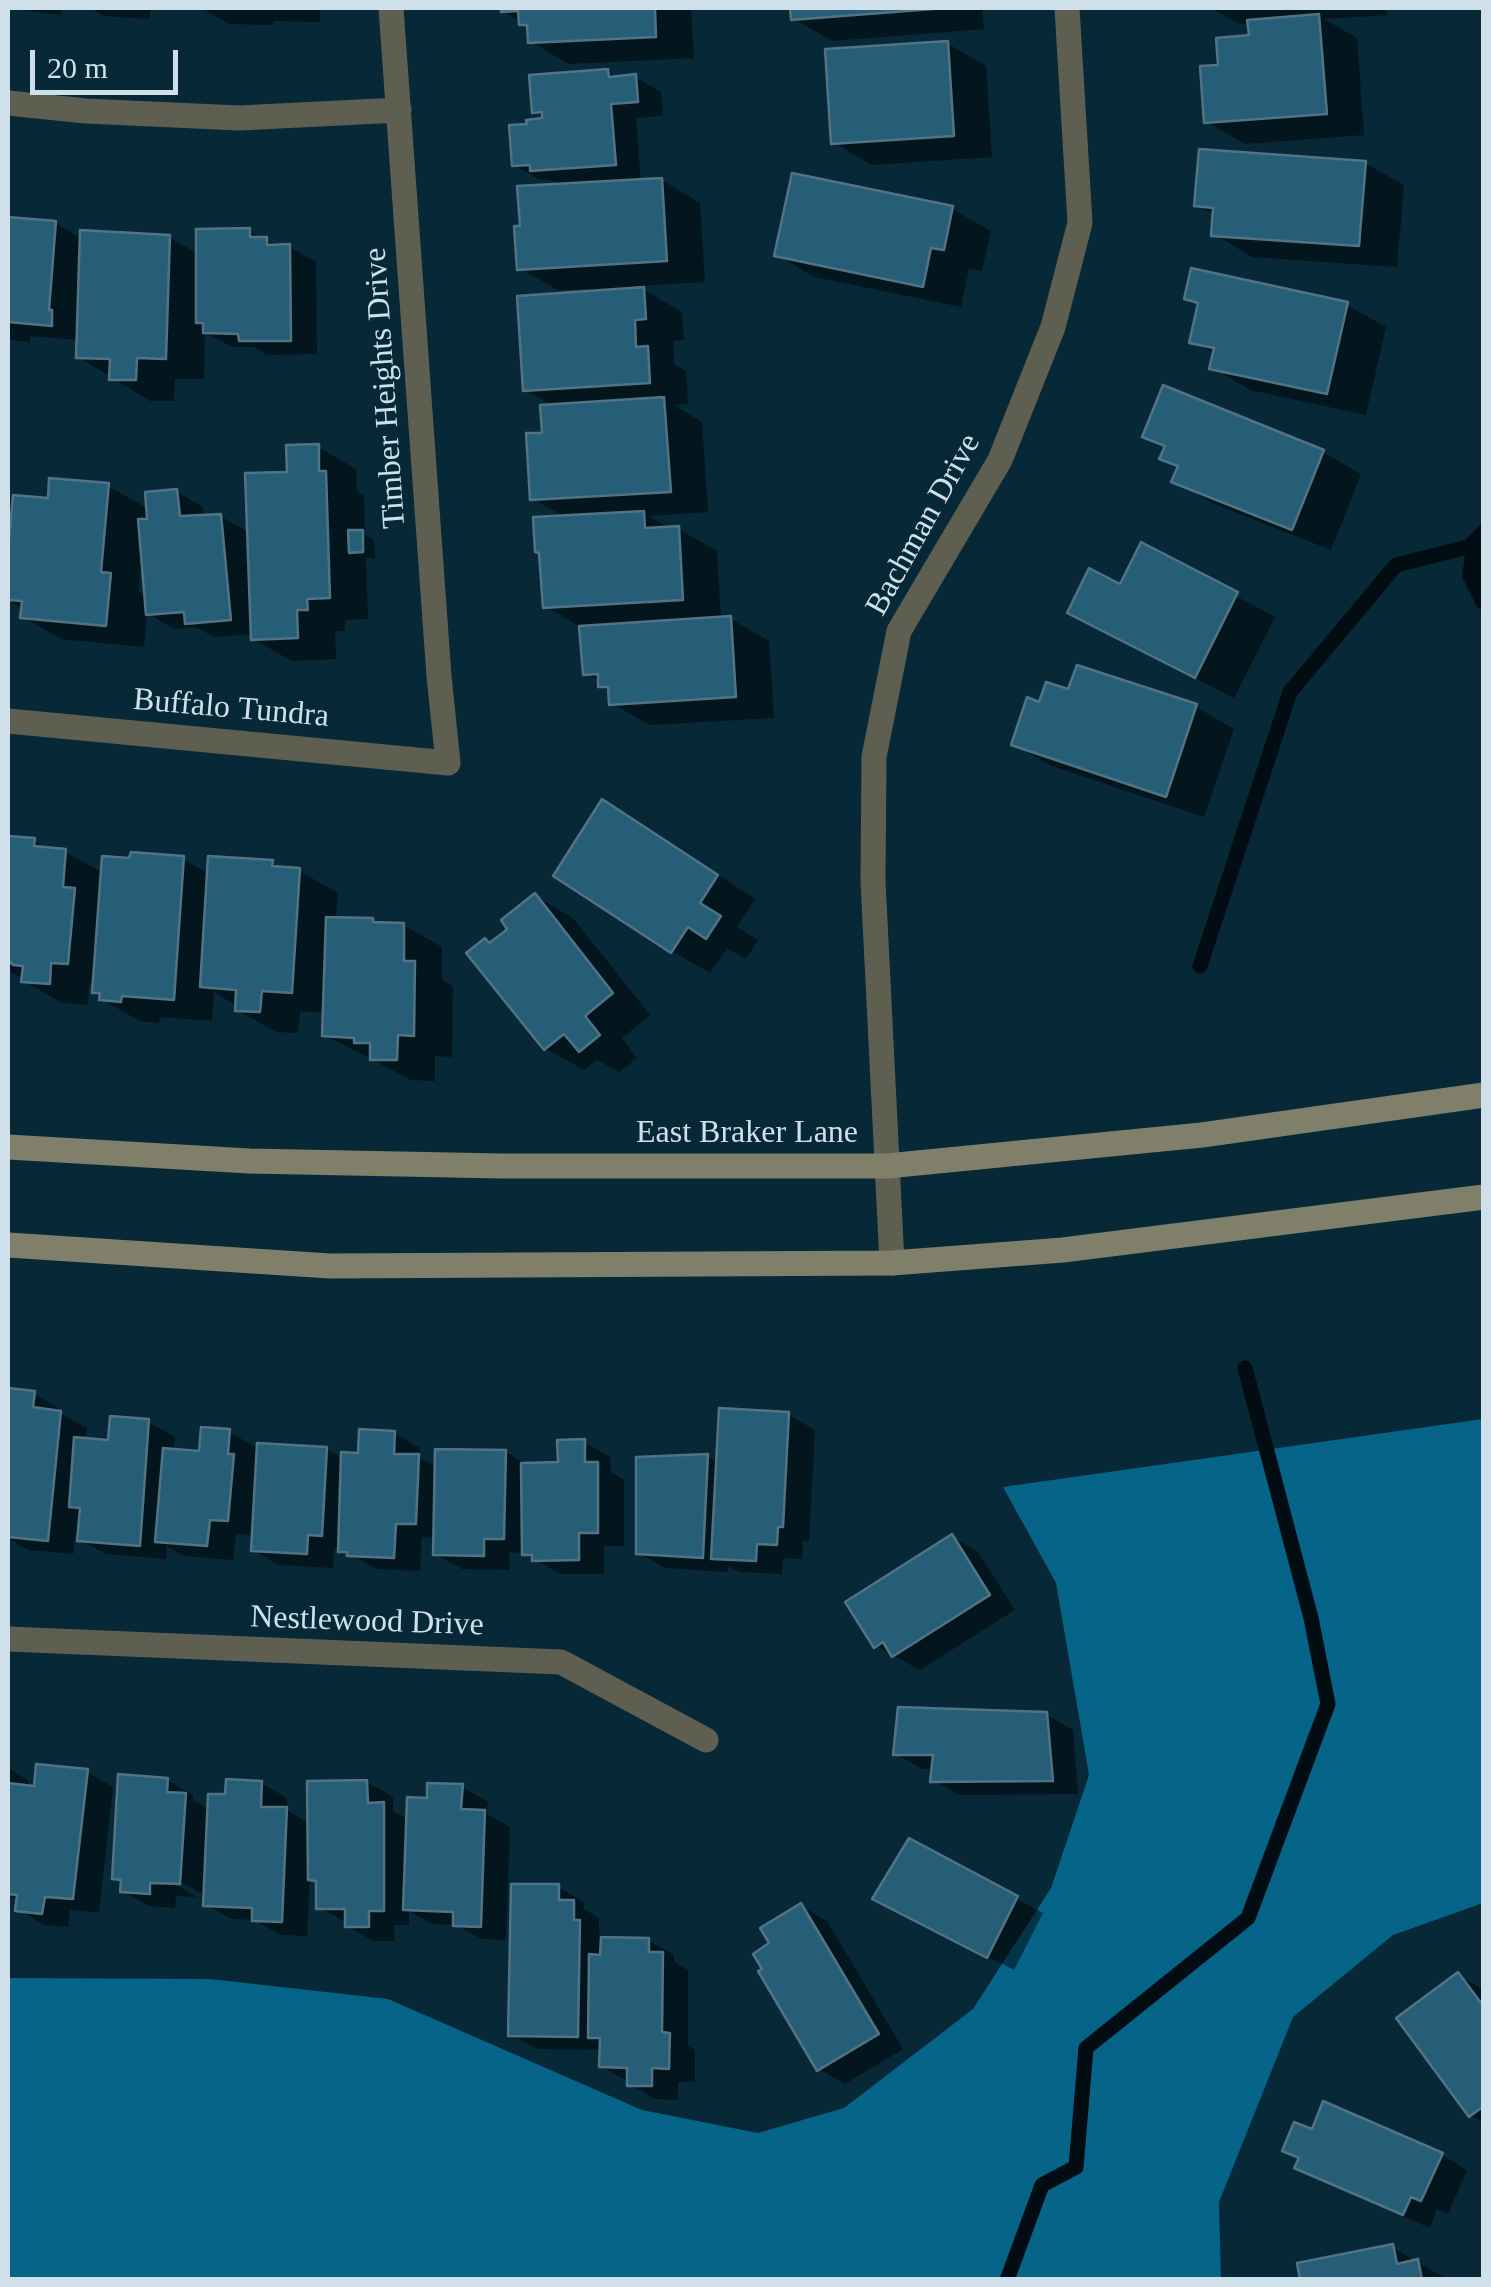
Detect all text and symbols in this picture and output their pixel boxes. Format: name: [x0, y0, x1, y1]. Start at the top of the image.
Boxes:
scale bar: [35, 30, 182, 92]
text: 20 m: [47, 51, 108, 84]
street label: Timber Heights Drive: [357, 246, 415, 530]
street label: Bachman Drive: [858, 427, 990, 623]
street label: Buffalo Tundra: [131, 681, 331, 737]
street label: East Braker Lane: [636, 1115, 858, 1153]
street label: Nestlewood Drive: [250, 1599, 484, 1645]

